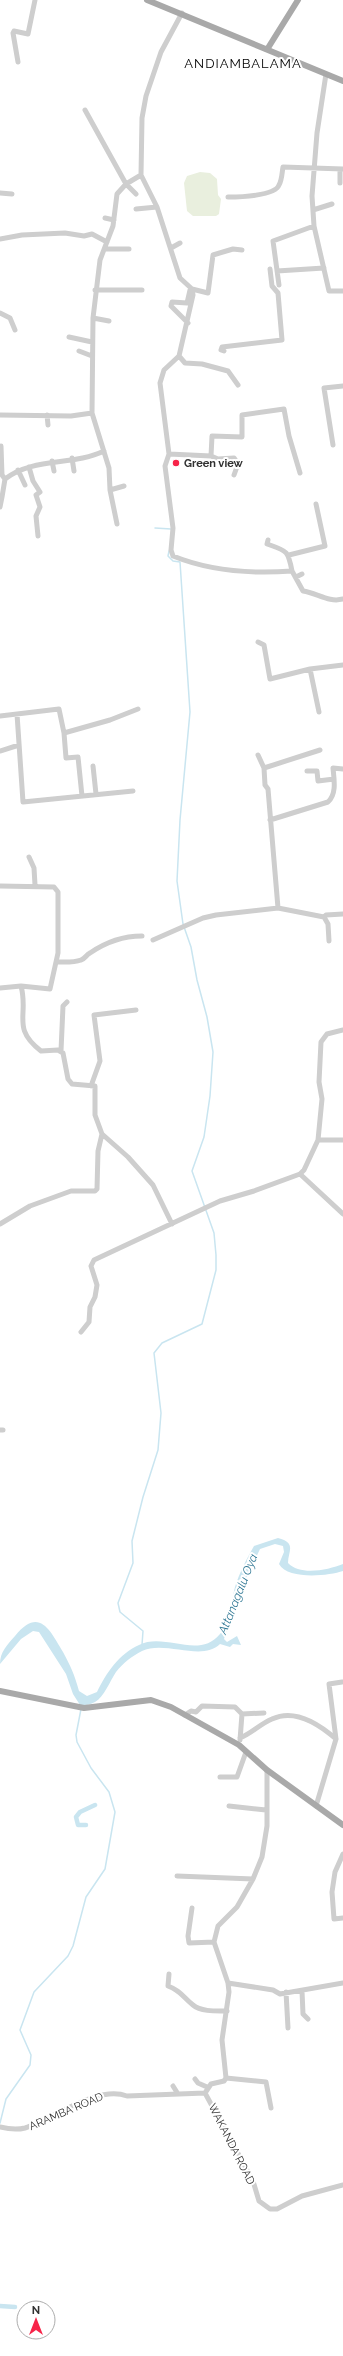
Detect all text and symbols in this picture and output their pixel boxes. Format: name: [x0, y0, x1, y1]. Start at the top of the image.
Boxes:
district label: ANDIAMBALAMA: [184, 56, 302, 71]
place label: Green view: [184, 457, 244, 470]
marker: Green view: [171, 458, 181, 468]
water label: Attanagalu Oya: [215, 1552, 260, 1637]
street label: ARAMBA ROAD: [27, 2090, 105, 2133]
street label: WAKANDA ROAD: [206, 2102, 258, 2187]
north arrow: [16, 2300, 56, 2340]
text: N: [32, 2304, 40, 2317]

